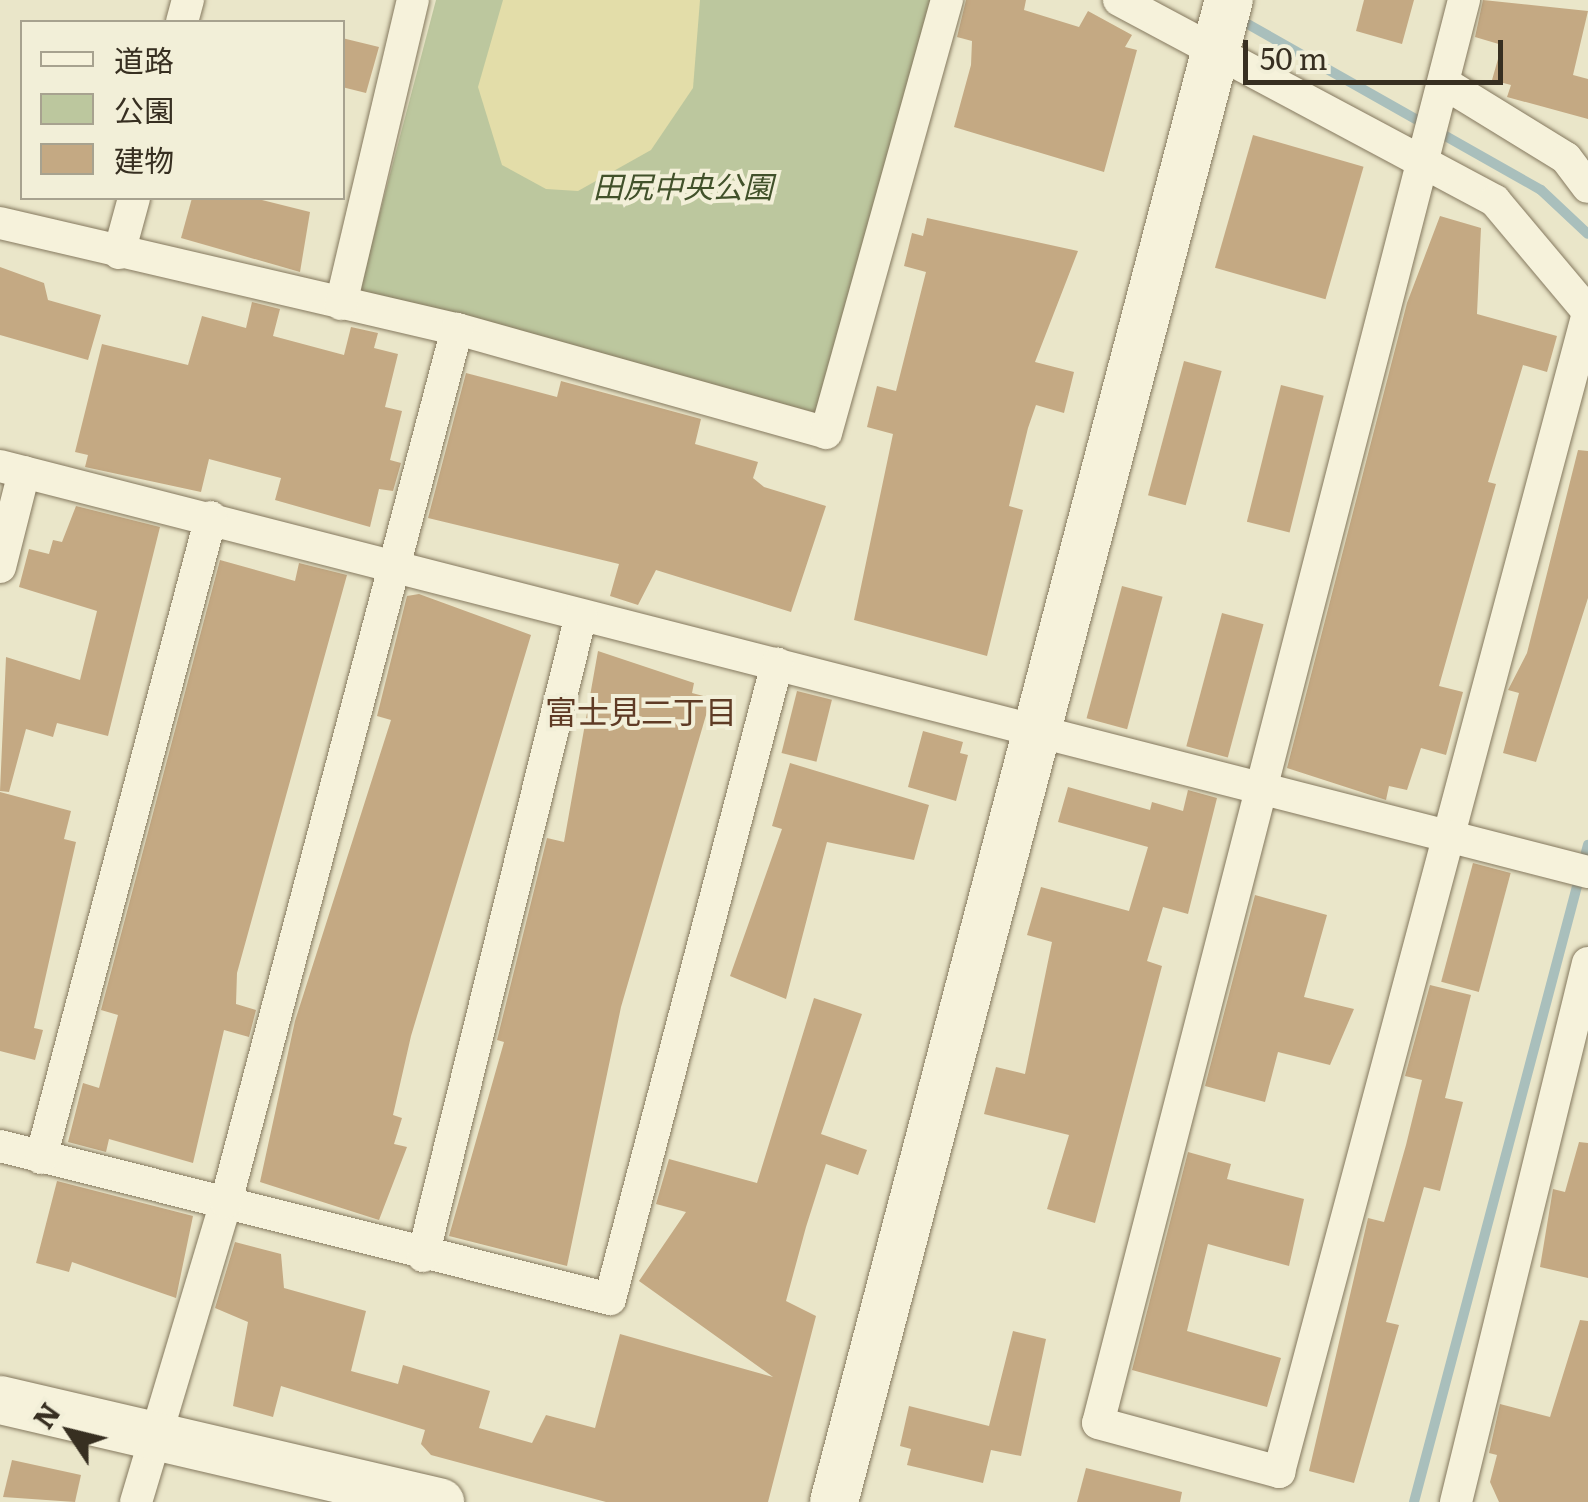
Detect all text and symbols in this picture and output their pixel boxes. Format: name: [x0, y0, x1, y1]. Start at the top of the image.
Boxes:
legend: [20, 20, 345, 200]
scale bar: [1248, 20, 1508, 82]
text: 50 m: [1260, 35, 1328, 79]
text: 道路: [114, 37, 174, 81]
text: 公園: [114, 87, 174, 131]
text: 建物: [114, 137, 174, 181]
park label: 田尻中央公園: [593, 167, 773, 203]
district label: 富士見二丁目: [545, 691, 737, 729]
north arrow: [20, 1382, 120, 1482]
text: N: [21, 1393, 69, 1436]

